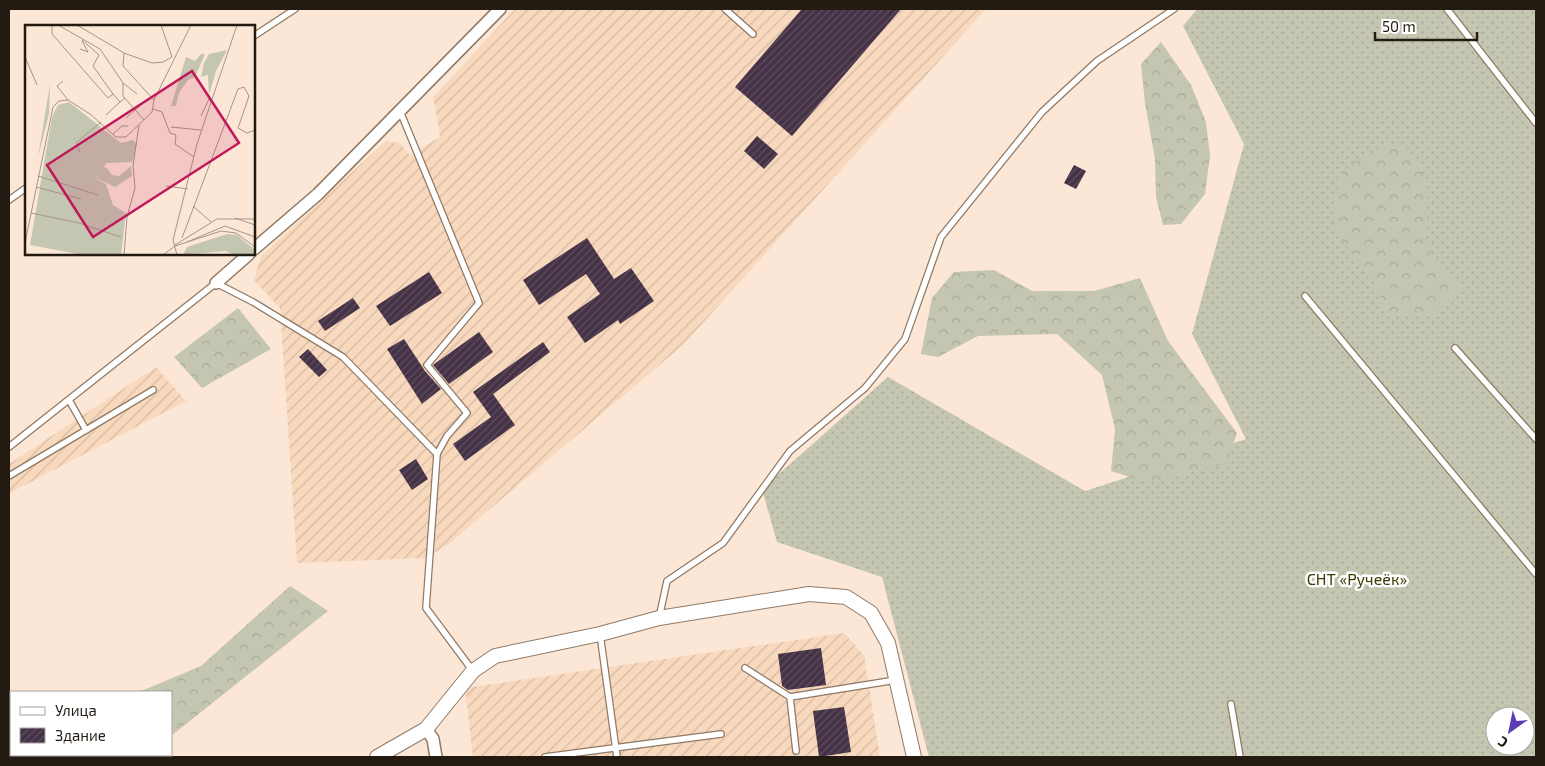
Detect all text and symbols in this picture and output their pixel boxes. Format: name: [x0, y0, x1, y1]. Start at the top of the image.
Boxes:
scale bar: [1375, 10, 1478, 42]
text: 50 m: [1382, 17, 1416, 35]
inset map: [25, 25, 255, 255]
park label: СНТ «Ручеёк»: [1307, 569, 1407, 589]
legend: [10, 691, 172, 756]
text: Улица: [55, 701, 97, 719]
north arrow: [1485, 706, 1535, 756]
text: Здание: [55, 726, 106, 744]
text: С: [1495, 733, 1511, 752]

